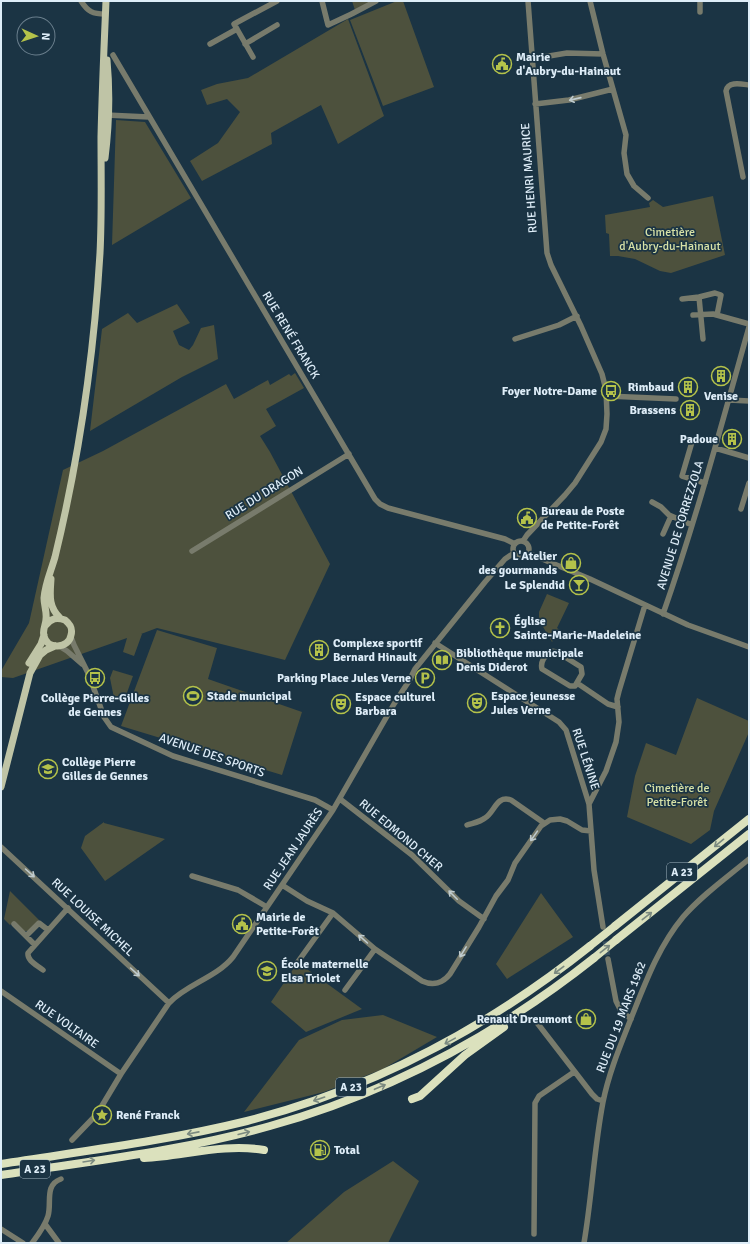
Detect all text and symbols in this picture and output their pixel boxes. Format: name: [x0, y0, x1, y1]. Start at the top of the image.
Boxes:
north arrow: [16, 16, 56, 56]
text: N: [39, 32, 52, 41]
place label: Mairie d'Aubry-du-Hainaut: [516, 50, 621, 79]
public building icon: Mairie d'Aubry-du-Hainaut: [491, 53, 513, 75]
one-way arrow: [569, 95, 582, 103]
street label: RUE HENRI MAURICE: [518, 122, 541, 234]
park label: Cimetière d'Aubry-du-Hainaut: [619, 225, 721, 254]
street label: RUE RENÉ FRANCK: [259, 289, 323, 382]
building icon: Venise: [710, 365, 732, 387]
building icon: Rimbaud: [677, 376, 699, 398]
bus stop icon: Foyer Notre-Dame: [600, 380, 622, 402]
place label: Rimbaud: [628, 380, 675, 395]
place label: Foyer Notre-Dame: [502, 384, 597, 399]
place label: Venise: [704, 389, 738, 404]
building icon: Brassens: [679, 399, 701, 421]
place label: Brassens: [629, 403, 677, 418]
building icon: Padoue: [721, 428, 743, 450]
place label: Padoue: [680, 432, 718, 447]
street label: AVENUE DE CORREZZOLA: [654, 458, 707, 591]
street label: RUE DU DRAGON: [223, 464, 306, 523]
place label: Bureau de Poste de Petite-Forêt: [541, 504, 625, 533]
public building icon: Bureau de Poste de Petite-Forêt: [516, 507, 538, 529]
place label: L'Atelier des gourmands: [478, 549, 558, 578]
shop icon: L'Atelier des gourmands: [560, 552, 582, 574]
bar icon: Le Splendid: [568, 574, 590, 596]
place label: Le Splendid: [504, 578, 566, 593]
place label: Église Sainte-Marie-Madeleine: [514, 614, 641, 643]
church icon: Église Sainte-Marie-Madeleine: [489, 617, 511, 639]
place label: Complexe sportif Bernard Hinault: [333, 636, 423, 665]
building icon: Complexe sportif Bernard Hinault: [308, 639, 330, 661]
place label: Bibliothèque municipale Denis Diderot: [456, 646, 583, 675]
library icon: Bibliothèque municipale Denis Diderot: [431, 649, 453, 671]
bus stop icon: Collège Pierre-Gilles de Gennes: [84, 667, 106, 689]
parking icon: Parking Place Jules Verne: [414, 667, 436, 689]
place label: Parking Place Jules Verne: [277, 671, 411, 686]
sports icon: Stade municipal: [182, 685, 204, 707]
place label: Stade municipal: [207, 689, 292, 704]
place label: Espace jeunesse Jules Verne: [491, 689, 575, 718]
place label: Espace culturel Barbara: [355, 690, 435, 719]
place label: Collège Pierre-Gilles de Gennes: [41, 691, 150, 720]
theatre icon: Espace jeunesse Jules Verne: [466, 692, 488, 714]
theatre icon: Espace culturel Barbara: [330, 693, 352, 715]
street label: RUE LÉNINE: [568, 726, 603, 792]
street label: AVENUE DES SPORTS: [157, 730, 267, 781]
place label: Collège Pierre Gilles de Gennes: [62, 755, 149, 784]
school or university icon: Collège Pierre Gilles de Gennes: [37, 758, 59, 780]
park label: Cimetière de Petite-Forêt: [645, 781, 709, 810]
street label: RUE EDMOND CHER: [356, 796, 446, 875]
street label: RUE JEAN JAURÈS: [260, 805, 327, 893]
one-way arrow: [530, 830, 538, 841]
one-way arrow: [713, 839, 724, 847]
road number: A 23: [667, 863, 697, 881]
one-way arrow: [25, 868, 35, 878]
street label: RUE LOUISE MICHEL: [48, 875, 137, 959]
one-way arrow: [448, 890, 458, 900]
place label: Mairie de Petite-Forêt: [256, 910, 319, 939]
one-way arrow: [642, 912, 652, 921]
public building icon: Mairie de Petite-Forêt: [231, 913, 253, 935]
one-way arrow: [358, 934, 369, 943]
one-way arrow: [600, 945, 611, 953]
one-way arrow: [459, 946, 467, 958]
place label: École maternelle Elsa Triolet: [281, 957, 369, 986]
street label: RUE DU 19 MARS 1962: [593, 959, 650, 1075]
school or university icon: École maternelle Elsa Triolet: [256, 960, 278, 982]
one-way arrow: [553, 965, 564, 974]
one-way arrow: [130, 967, 140, 976]
street label: RUE VOLTAIRE: [32, 997, 102, 1052]
shop icon: Renault Dreumont: [575, 1008, 597, 1030]
place label: Renault Dreumont: [477, 1012, 573, 1027]
one-way arrow: [444, 1037, 456, 1045]
road number: A 23: [336, 1078, 366, 1096]
one-way arrow: [374, 1083, 386, 1091]
one-way arrow: [313, 1096, 325, 1104]
place icon: René Franck: [91, 1104, 113, 1126]
place label: René Franck: [116, 1108, 181, 1123]
one-way arrow: [187, 1129, 200, 1137]
one-way arrow: [237, 1129, 250, 1136]
fuel station icon: Total: [309, 1139, 331, 1161]
place label: Total: [334, 1143, 360, 1158]
one-way arrow: [82, 1157, 95, 1165]
road number: A 23: [20, 1160, 50, 1178]

